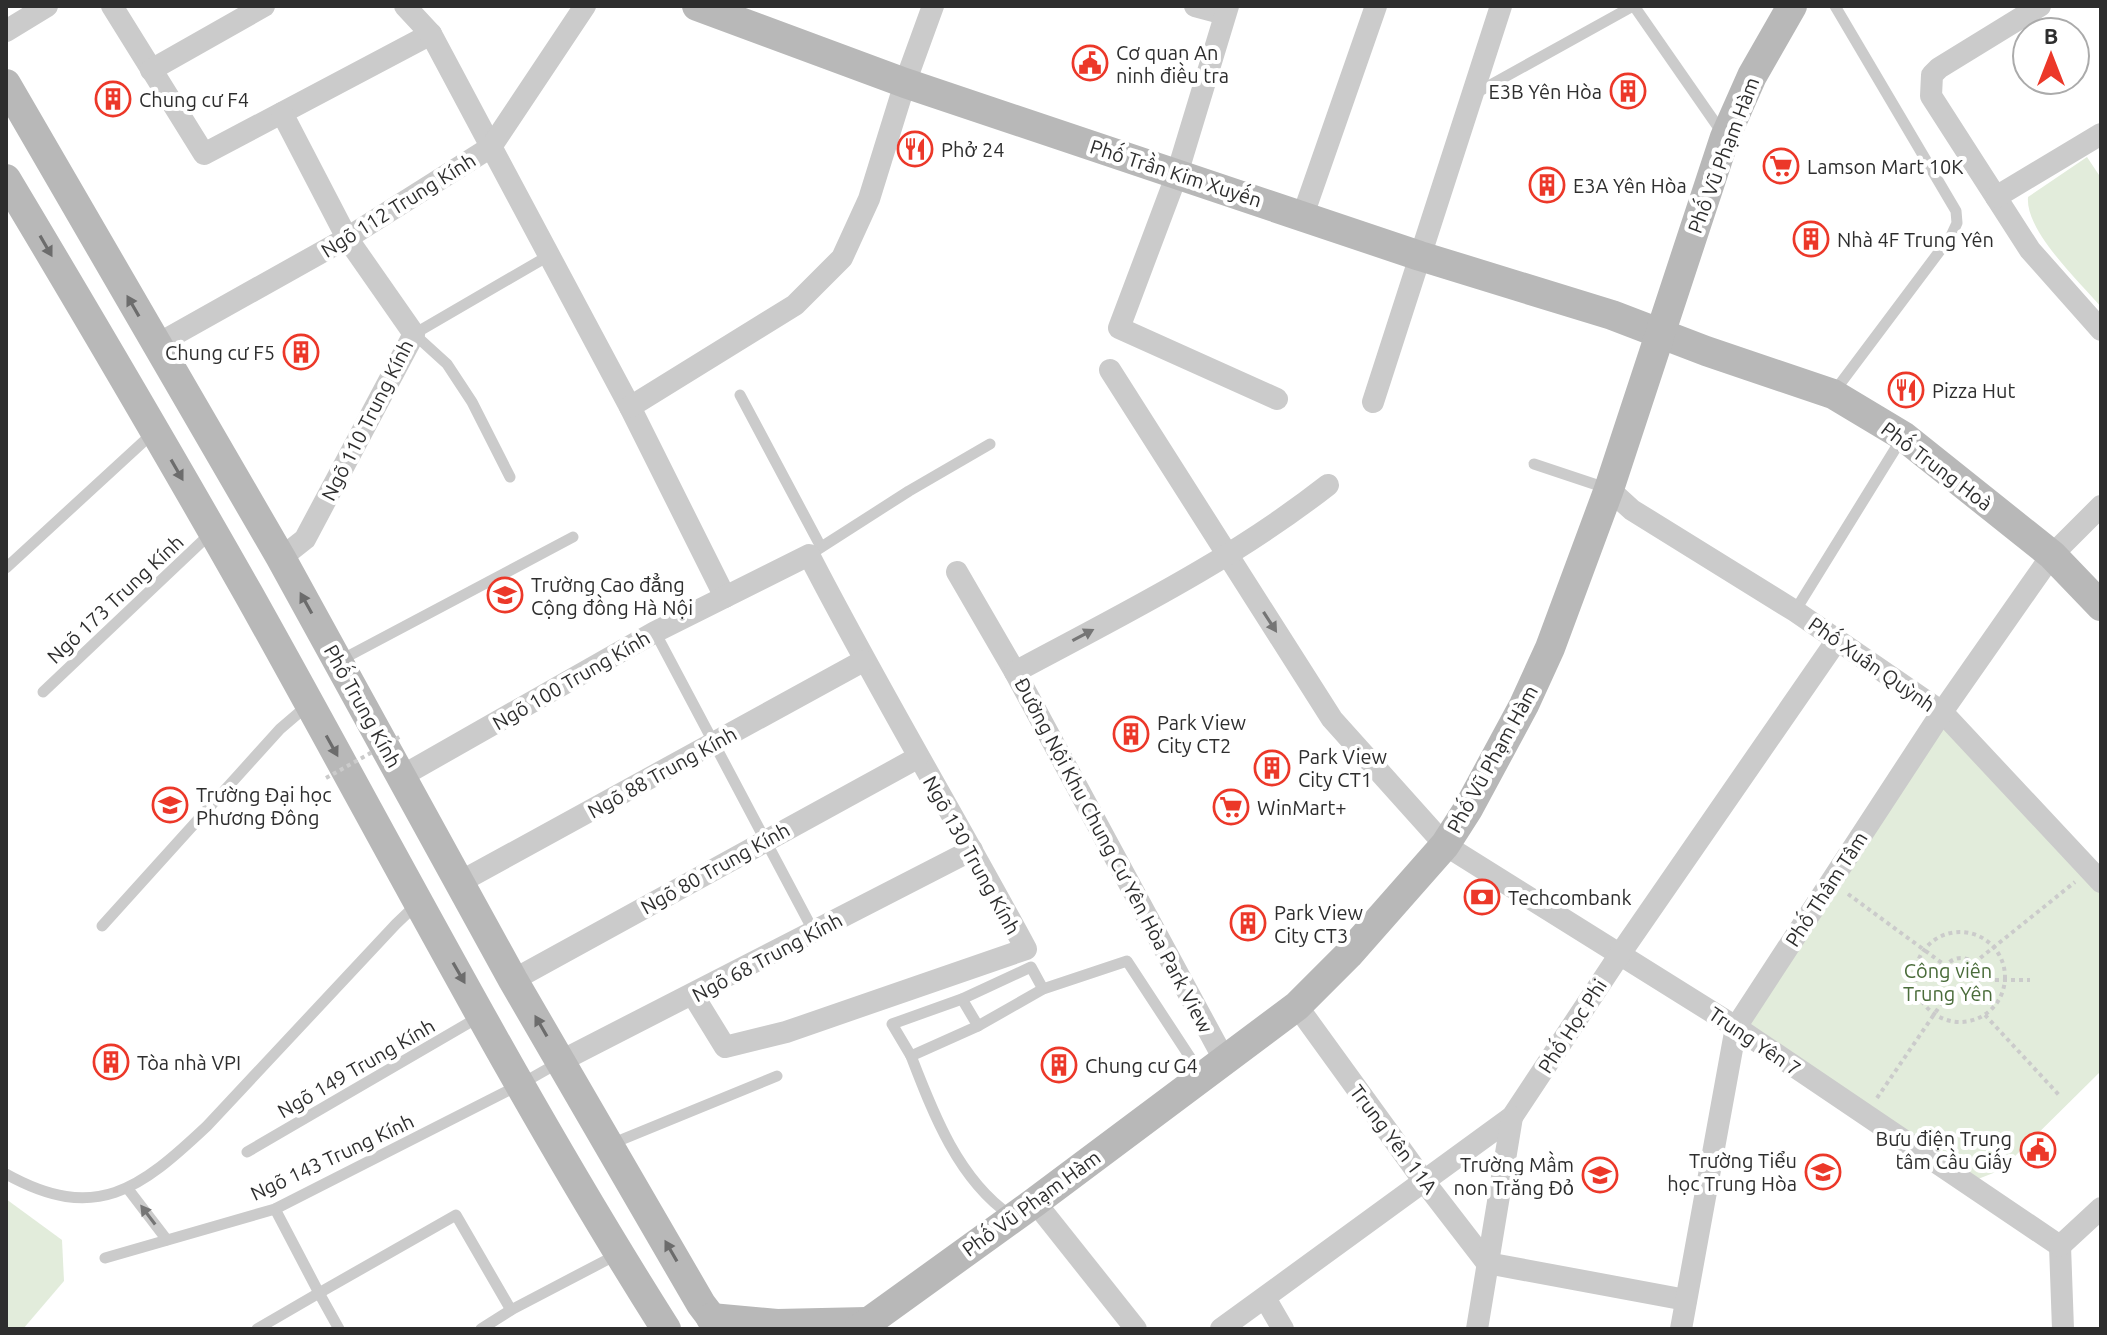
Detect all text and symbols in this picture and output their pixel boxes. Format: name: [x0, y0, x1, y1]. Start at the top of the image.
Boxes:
north arrow: [2011, 16, 2091, 96]
text: B: [2044, 23, 2058, 48]
place label: Cơ quan An ninh điều tra: [1116, 41, 1229, 87]
public building icon: Cơ quan An ninh điều tra: [1071, 44, 1109, 82]
building icon: E3B Yên Hòa: [1609, 72, 1647, 110]
street label: Phố Vũ Phạm Hàm: [1680, 73, 1763, 236]
building icon: Chung cư F4: [94, 80, 132, 118]
place label: E3B Yên Hòa: [1489, 80, 1602, 103]
place label: Chung cư F4: [139, 88, 249, 111]
restaurant icon: Phở 24: [896, 130, 934, 168]
street label: Phố Trần Kim Xuyến: [1087, 132, 1266, 212]
place label: Phở 24: [941, 138, 1005, 161]
supermarket icon: Lamson Mart 10K: [1762, 147, 1800, 185]
street label: Ngõ 112 Trung Kính: [317, 148, 479, 262]
place label: Lamson Mart 10K: [1807, 155, 1964, 178]
building icon: E3A Yên Hòa: [1528, 166, 1566, 204]
place label: E3A Yên Hòa: [1573, 174, 1687, 197]
building icon: Nhà 4F Trung Yên: [1792, 220, 1830, 258]
place label: Nhà 4F Trung Yên: [1837, 228, 1994, 251]
one-way arrow: [39, 235, 53, 257]
one-way arrow: [126, 294, 140, 317]
building icon: Chung cư F5: [282, 333, 320, 371]
street label: Ngõ 110 Trung Kính: [316, 336, 418, 504]
place label: Chung cư F5: [165, 341, 275, 364]
restaurant icon: Pizza Hut: [1887, 371, 1925, 409]
place label: Pizza Hut: [1932, 379, 2015, 402]
street label: Phố Trung Hoà: [1877, 415, 1999, 515]
one-way arrow: [170, 459, 184, 481]
street label: Ngõ 173 Trung Kính: [42, 530, 188, 668]
place label: Trường Cao đẳng Cộng đồng Hà Nội: [531, 573, 693, 619]
school or university icon: Trường Cao đẳng Cộng đồng Hà Nội: [486, 576, 524, 614]
one-way arrow: [299, 592, 313, 614]
street label: Phố Xuân Quỳnh: [1804, 609, 1941, 716]
one-way arrow: [1262, 612, 1277, 633]
street label: Ngõ 100 Trung Kính: [488, 626, 654, 734]
one-way arrow: [1072, 628, 1094, 642]
street label: Phố Trung Kính: [320, 639, 409, 771]
street label: Đường Nội Khu Chung Cư Yên Hòa Park View: [1010, 674, 1218, 1037]
street label: Phố Vũ Phạm Hàm: [1439, 680, 1542, 837]
place label: Park View City CT2: [1157, 711, 1247, 757]
building icon: Park View City CT2: [1112, 715, 1150, 753]
street label: Ngõ 88 Trung Kính: [584, 722, 740, 822]
one-way arrow: [324, 735, 338, 757]
place label: Park View City CT1: [1298, 745, 1388, 791]
building icon: Park View City CT1: [1253, 749, 1291, 787]
street label: Ngõ 130 Trung Kính: [919, 772, 1025, 938]
place label: Trường Đại học Phương Đông: [196, 783, 332, 829]
school or university icon: Trường Đại học Phương Đông: [151, 786, 189, 824]
supermarket icon: WinMart+: [1212, 788, 1250, 826]
place label: WinMart+: [1257, 796, 1347, 819]
street label: Ngõ 80 Trung Kính: [637, 818, 793, 918]
street label: Phố Thâm Tâm: [1778, 826, 1872, 951]
bank icon: Techcombank: [1463, 878, 1501, 916]
place label: Techcombank: [1508, 886, 1632, 909]
place label: Park View City CT3: [1274, 901, 1364, 947]
building icon: Park View City CT3: [1229, 904, 1267, 942]
street label: Ngõ 68 Trung Kính: [688, 908, 846, 1006]
park label: Công viên Trung Yên: [1903, 959, 1993, 1005]
one-way arrow: [452, 961, 466, 984]
street label: Phố Học Phi: [1531, 973, 1611, 1077]
street label: Trung Yên 7: [1705, 1002, 1805, 1080]
street label: Ngõ 149 Trung Kính: [273, 1014, 439, 1122]
one-way arrow: [534, 1015, 548, 1037]
building icon: Tòa nhà VPI: [92, 1043, 130, 1081]
building icon: Chung cư G4: [1040, 1046, 1078, 1084]
place label: Tòa nhà VPI: [137, 1051, 241, 1074]
place label: Chung cư G4: [1085, 1054, 1198, 1077]
street label: Trung Yên 11A: [1346, 1080, 1442, 1198]
street label: Ngõ 143 Trung Kính: [247, 1109, 417, 1205]
place label: Bưu điện Trung tâm Cầu Giấy: [1876, 1127, 2012, 1173]
public building icon: Bưu điện Trung tâm Cầu Giấy: [2019, 1131, 2057, 1169]
street label: Phố Vũ Phạm Hàm: [956, 1143, 1105, 1261]
place label: Trường Tiểu học Trung Hòa: [1667, 1149, 1797, 1195]
place label: Trường Mầm non Trăng Đỏ: [1454, 1150, 1574, 1199]
school or university icon: Trường Tiểu học Trung Hòa: [1804, 1153, 1842, 1191]
school or university icon: Trường Mầm non Trăng Đỏ: [1581, 1156, 1619, 1194]
one-way arrow: [140, 1205, 156, 1225]
one-way arrow: [664, 1240, 678, 1263]

